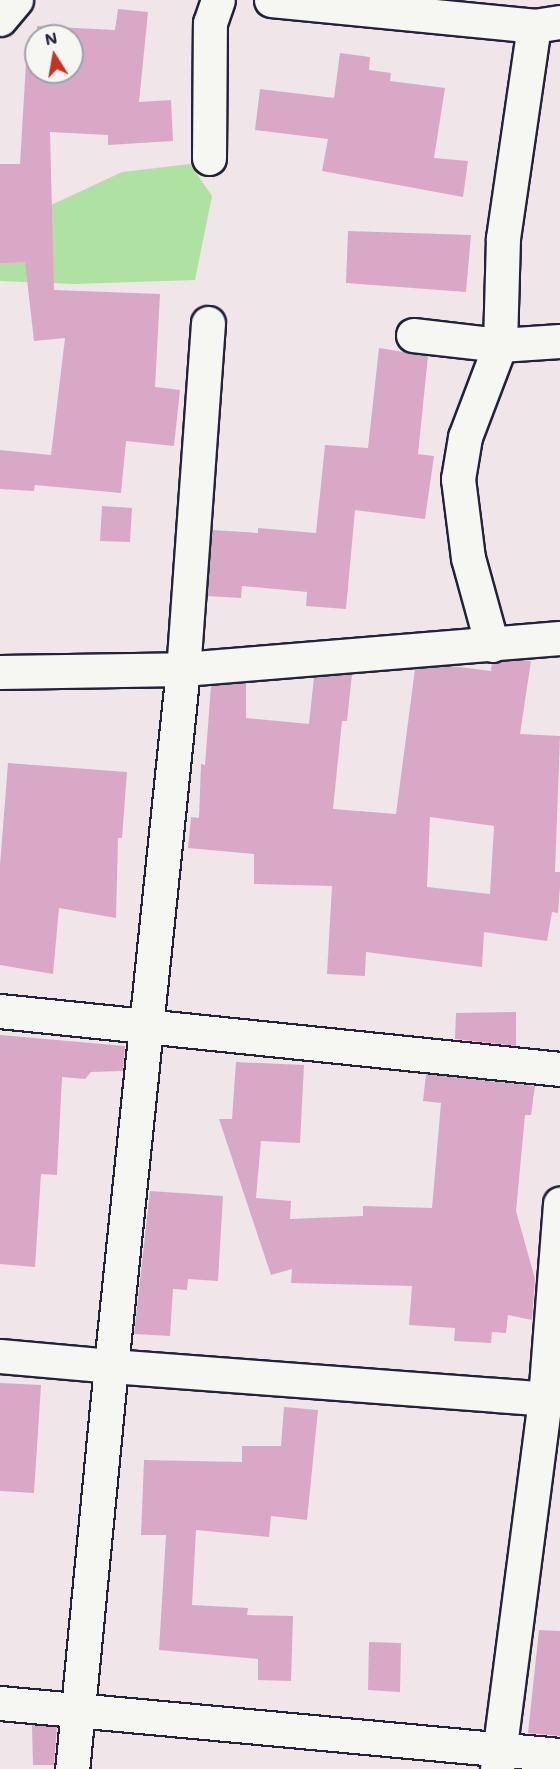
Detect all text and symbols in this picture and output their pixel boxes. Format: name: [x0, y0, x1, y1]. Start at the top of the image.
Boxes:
north arrow: [24, 24, 84, 84]
text: N: [43, 26, 59, 49]

